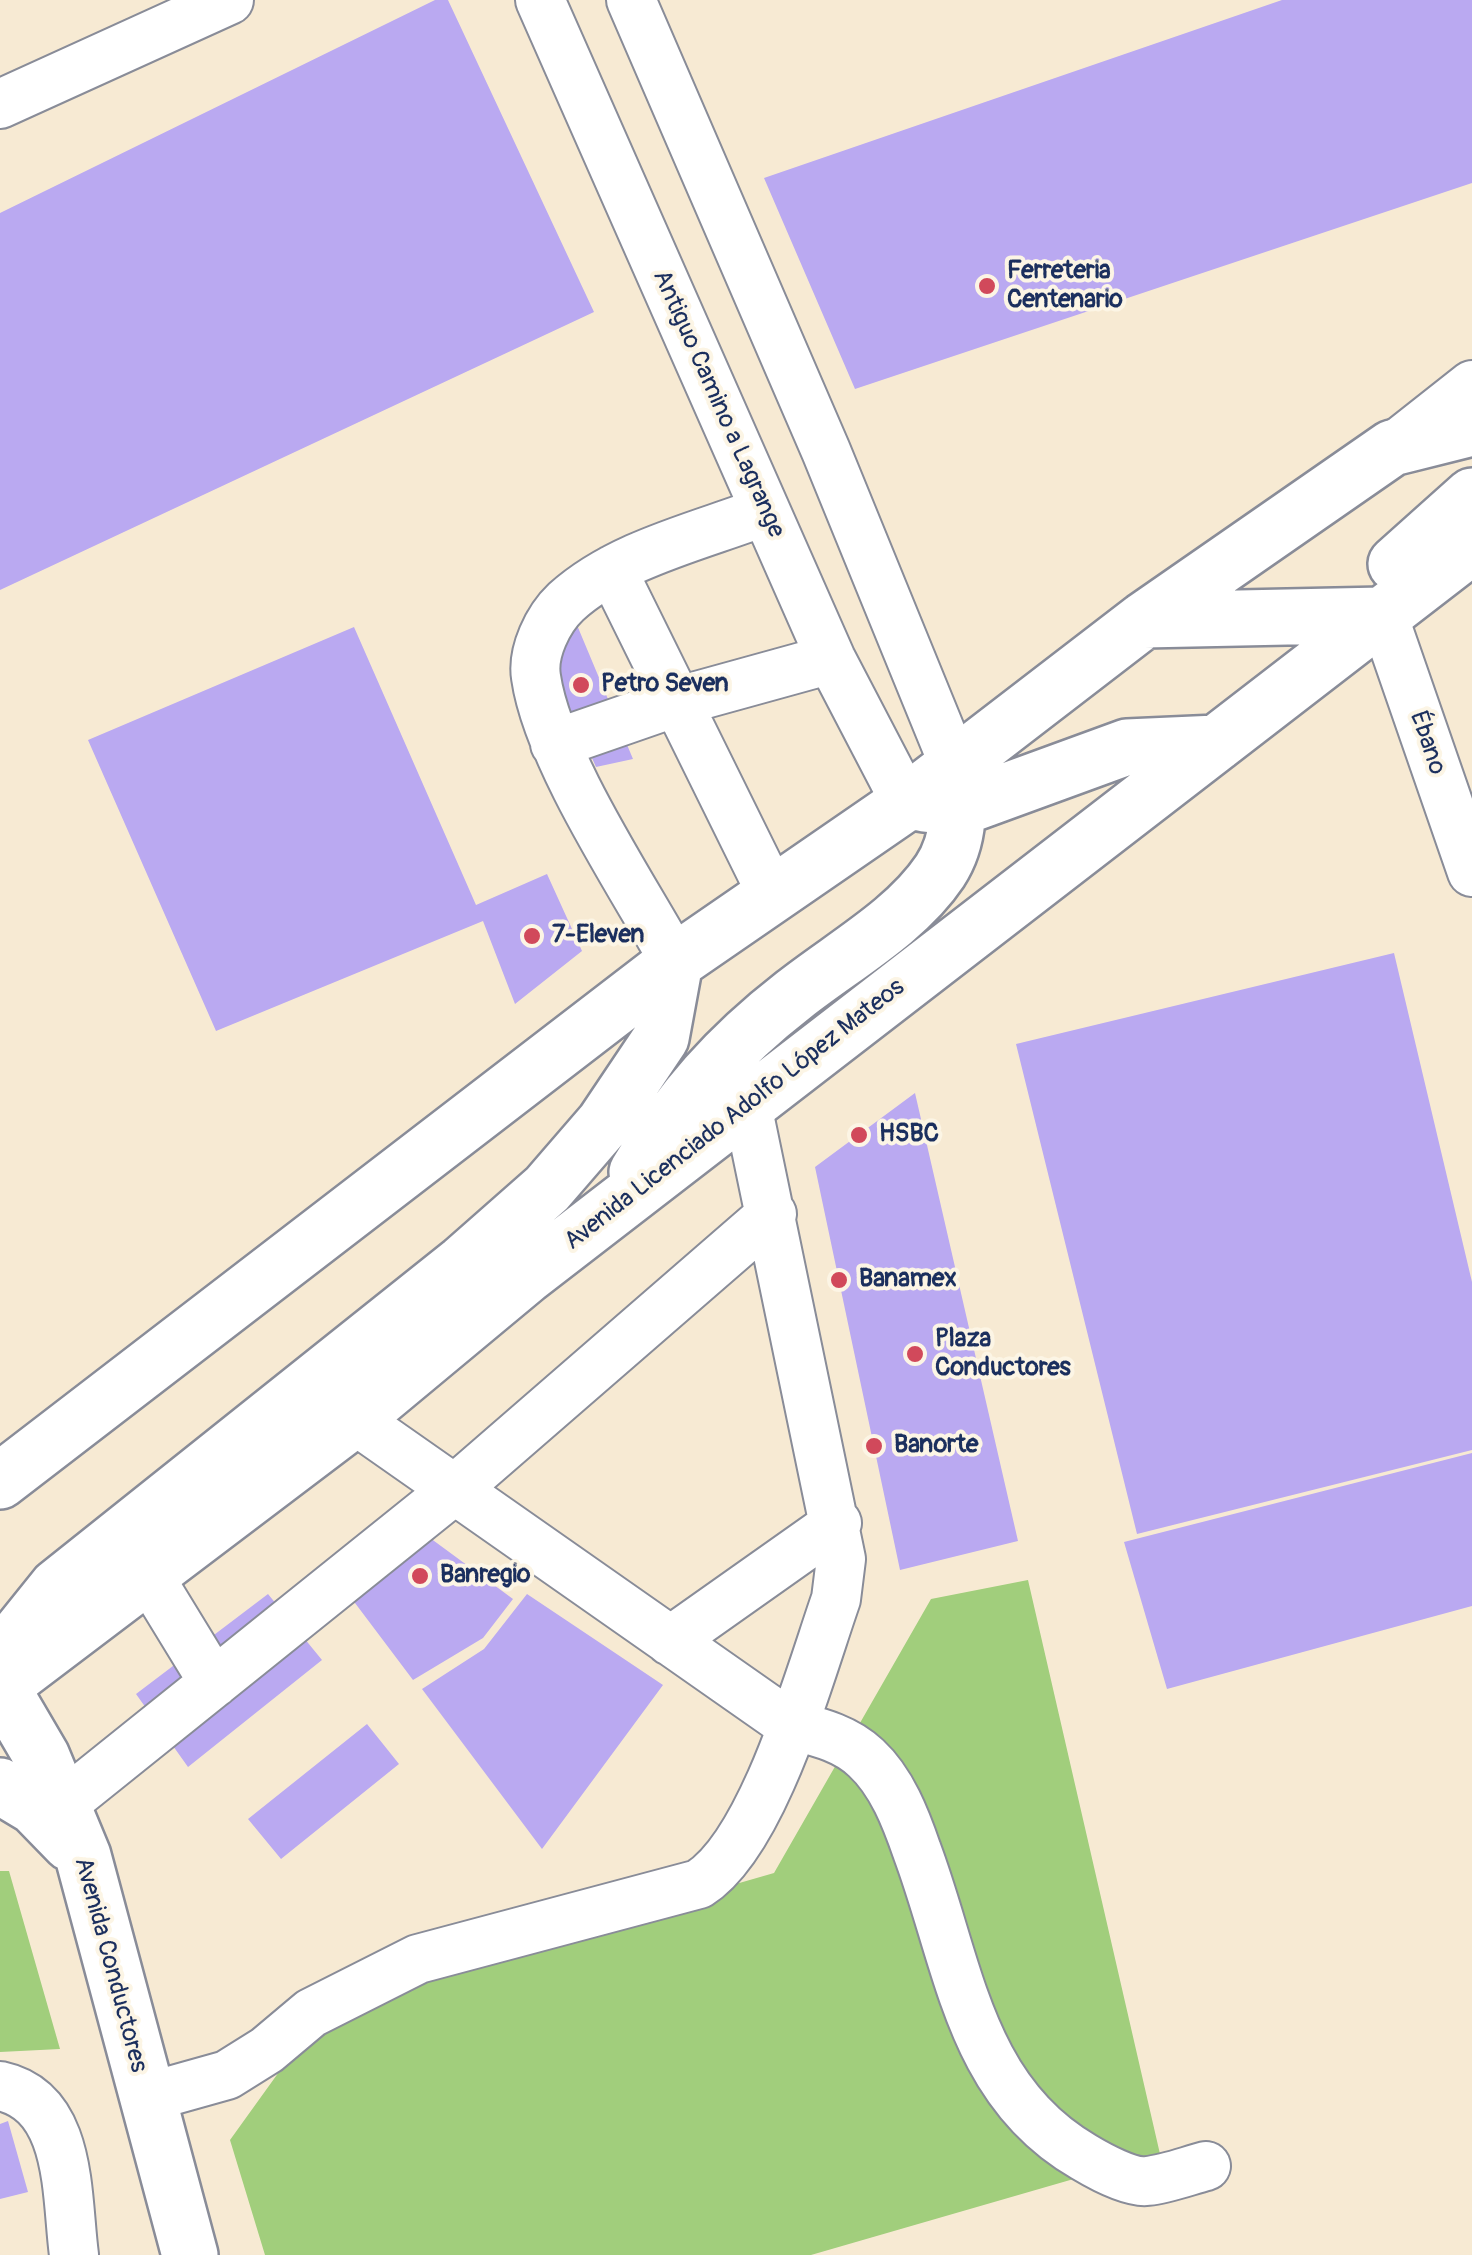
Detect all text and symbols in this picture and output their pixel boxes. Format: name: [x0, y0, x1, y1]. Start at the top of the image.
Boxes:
place label: Ferreteria Centenario: [1007, 257, 1123, 316]
street label: Antiguo Camino a Lagrange: [645, 266, 791, 542]
marker: Ferreteria Centenario: [976, 275, 998, 297]
place label: Petro Seven: [601, 670, 729, 700]
marker: Petro Seven: [570, 674, 592, 696]
street label: Ébano: [1402, 707, 1452, 779]
place label: 7-Eleven: [552, 921, 644, 951]
marker: 7-Eleven: [521, 925, 543, 947]
street label: Avenida Licenciado Adolfo López Mateos: [559, 973, 911, 1257]
place label: HSBC: [879, 1120, 939, 1150]
marker: HSBC: [848, 1124, 870, 1146]
place label: Banamex: [859, 1265, 957, 1295]
marker: Banamex: [828, 1269, 850, 1291]
place label: Plaza Conductores: [935, 1325, 1071, 1384]
marker: Plaza Conductores: [904, 1343, 926, 1365]
place label: Banorte: [894, 1431, 978, 1461]
marker: Banorte: [863, 1435, 885, 1457]
place label: Banregio: [440, 1561, 530, 1591]
marker: Banregio: [409, 1565, 431, 1587]
street label: Avenida Conductores: [67, 1854, 153, 2076]

